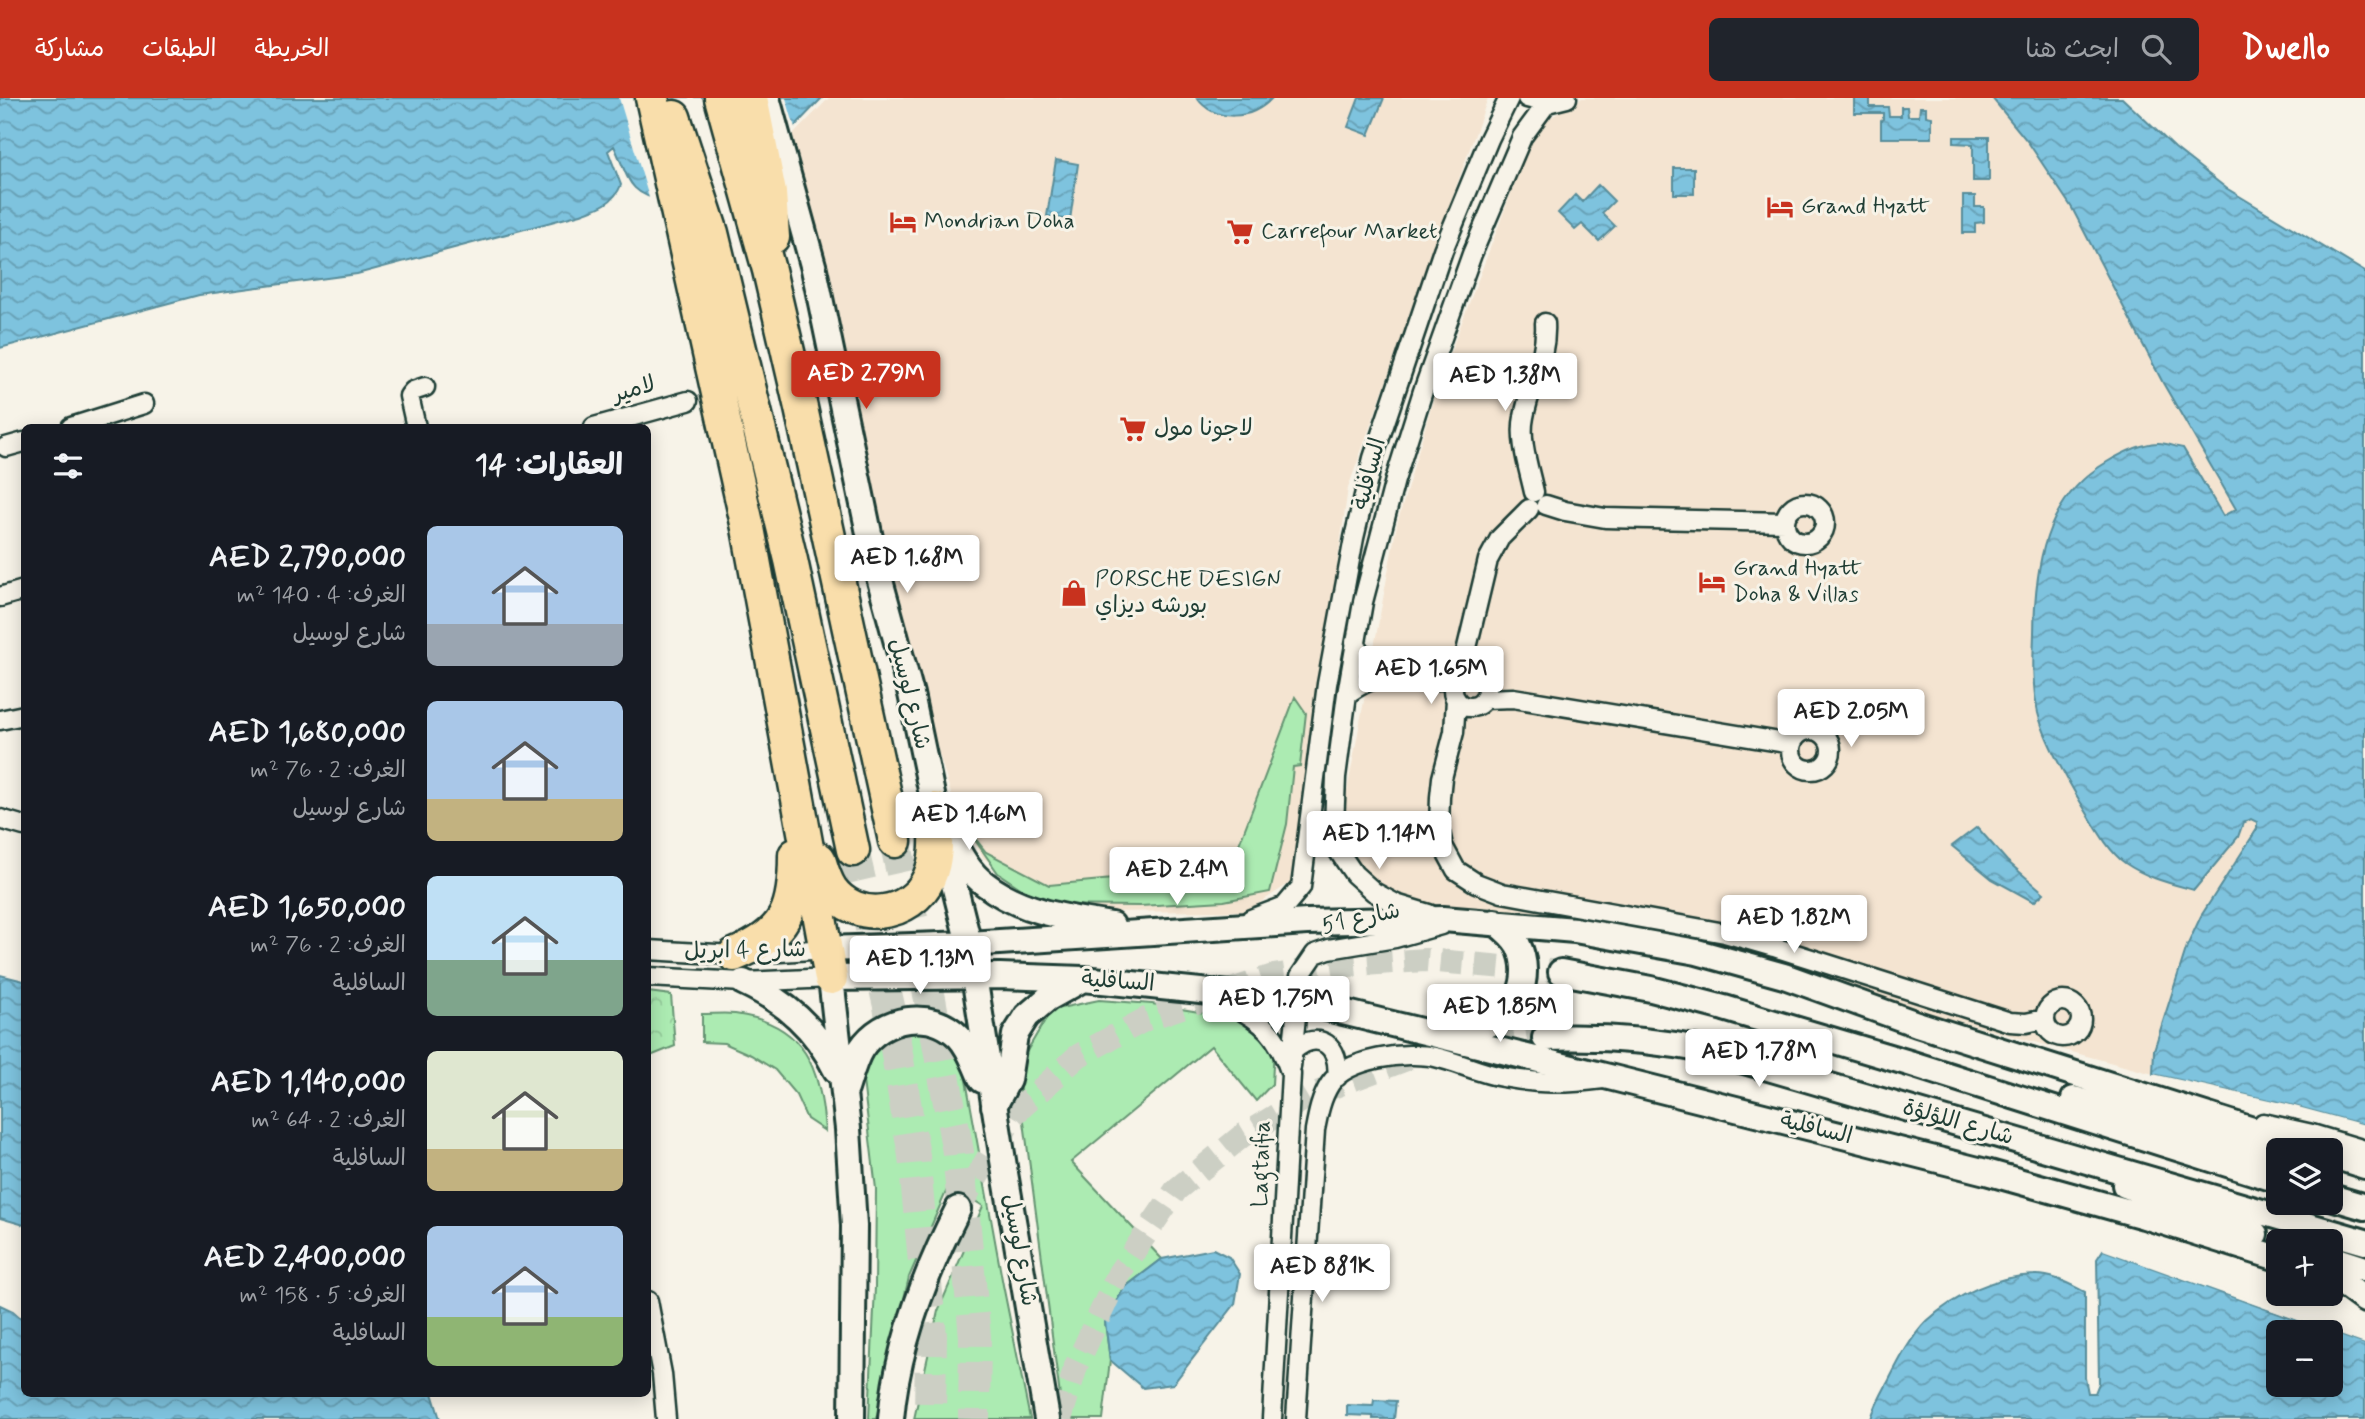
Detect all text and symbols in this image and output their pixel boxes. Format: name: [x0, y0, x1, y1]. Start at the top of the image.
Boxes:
search box: [1709, 18, 2199, 81]
text: Dwello: [2241, 27, 2330, 71]
icon: search: [2137, 30, 2175, 68]
text: ابحث هنا: [2025, 33, 2119, 67]
text: مشاركة: [35, 34, 104, 65]
text: الطبقات: [142, 34, 217, 65]
text: الخريطة: [255, 34, 329, 65]
hotel icon: Grand Hyatt: [1765, 192, 1795, 222]
place label: Grand Hyatt: [1801, 192, 1931, 222]
hotel icon: Mondrian Doha: [888, 207, 918, 237]
place label: Mondrian Doha: [924, 207, 1075, 237]
supermarket icon: Carrefour Market: [1225, 217, 1255, 247]
place label: Carrefour Market: [1261, 217, 1438, 248]
pin: AED 2.79M: [786, 352, 946, 411]
pin: AED 1.38M: [1425, 354, 1585, 413]
text: AED 2.79M: [807, 359, 925, 389]
text: AED 1.38M: [1449, 361, 1561, 391]
street label: لامير: [607, 370, 659, 411]
supermarket icon: لاجونا مول: [1118, 414, 1148, 444]
place label: لاجونا مول: [1154, 414, 1253, 444]
street label: السافلية: [1346, 435, 1394, 513]
text: العقارات: 14: [475, 446, 623, 485]
icon: filters: [49, 447, 87, 485]
pin: AED 1.68M: [827, 536, 987, 595]
text: AED 2,790,000: [209, 538, 406, 577]
text: AED 1.68M: [850, 543, 964, 573]
icon: home: [483, 554, 567, 638]
place label: Grand Hyatt Doha & Villas: [1733, 554, 1863, 610]
place label: PORSCHE DESIGN بورشه ديزاي: [1095, 565, 1281, 621]
hotel icon: Grand Hyatt Doha & Villas: [1697, 567, 1727, 597]
shop icon: PORSCHE DESIGN بورشه ديزاي: [1059, 578, 1089, 608]
text: الغرف: 4 · 140 m²: [237, 581, 406, 611]
text: شارع لوسيل: [292, 619, 406, 649]
street label: شارع لوسيل: [881, 635, 937, 753]
pin: AED 1.65M: [1351, 646, 1511, 706]
text: AED 1.65M: [1375, 654, 1487, 684]
pin: AED 2.05M: [1771, 690, 1931, 749]
text: AED 2.05M: [1794, 697, 1908, 727]
text: AED 1,680,000: [208, 713, 406, 752]
icon: home: [483, 729, 567, 813]
text: الغرف: 2 · 76 m²: [250, 756, 406, 786]
pin: AED 1.46M: [889, 792, 1049, 852]
text: شارع لوسيل: [292, 794, 406, 824]
text: AED 1.46M: [912, 800, 1026, 830]
pin: AED 1.14M: [1299, 812, 1459, 871]
text: AED 1.14M: [1323, 819, 1435, 849]
pin: AED 2.4M: [1105, 848, 1249, 907]
text: AED 2.4M: [1125, 855, 1229, 885]
text: AED 1,650,000: [208, 888, 406, 927]
street label: شارع 51: [1319, 896, 1403, 942]
pin: AED 1.82M: [1714, 896, 1874, 955]
text: AED 1.82M: [1737, 903, 1851, 933]
icon: home: [483, 904, 567, 988]
text: الغرف: 2 · 76 m²: [250, 931, 406, 961]
street label: شارع 4 ابريل: [684, 935, 806, 967]
pin: AED 1.13M: [840, 936, 1000, 996]
text: AED 1.13M: [866, 944, 974, 974]
street label: السافلية: [1080, 964, 1156, 1000]
text: السافلية: [333, 969, 406, 999]
pin: AED 1.75M: [1196, 976, 1356, 1036]
text: AED 1.75M: [1219, 984, 1333, 1014]
pin: AED 1.85M: [1420, 984, 1580, 1044]
text: AED 1.85M: [1443, 992, 1557, 1022]
pin: AED 1.78M: [1679, 1030, 1839, 1089]
text: AED 1.78M: [1701, 1037, 1817, 1067]
text: AED 1,140,000: [211, 1063, 406, 1102]
icon: home: [483, 1079, 567, 1163]
street label: شارع اللؤلؤة: [1899, 1093, 2017, 1153]
text: الغرف: 2 · 64 m²: [251, 1106, 406, 1136]
street label: السافلية: [1777, 1106, 1855, 1152]
street label: Lagtaifia: [1245, 1120, 1281, 1208]
map controls: [2266, 1138, 2343, 1397]
button: layers: [2266, 1138, 2343, 1215]
text: السافلية: [333, 1144, 406, 1174]
street label: شارع لوسيل: [994, 1191, 1044, 1309]
button: +: [2266, 1229, 2343, 1306]
text: AED 2,400,000: [204, 1238, 406, 1277]
pin: AED 881K: [1250, 1244, 1394, 1304]
text: AED 881K: [1270, 1252, 1374, 1282]
icon: home: [483, 1254, 567, 1338]
text: الغرف: 5 · 158 m²: [239, 1281, 406, 1311]
text: السافلية: [333, 1319, 406, 1349]
button: −: [2266, 1320, 2343, 1397]

